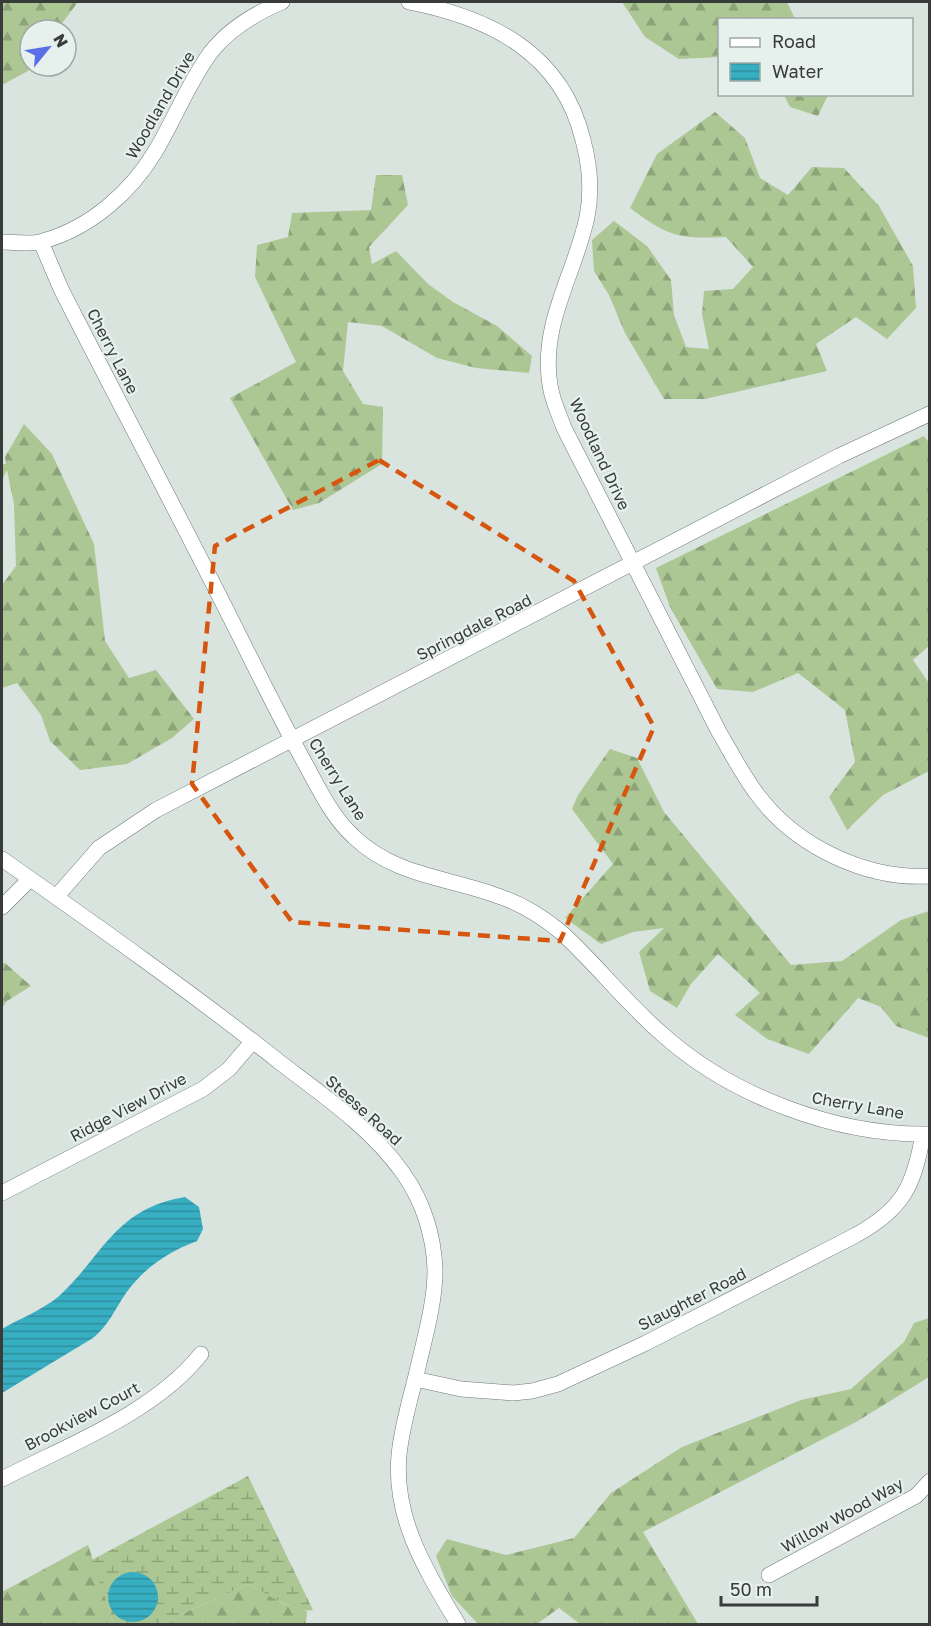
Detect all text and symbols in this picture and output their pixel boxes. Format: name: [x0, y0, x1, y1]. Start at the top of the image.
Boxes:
north arrow: [18, 18, 78, 78]
legend: [718, 18, 913, 96]
text: N: [49, 30, 73, 51]
text: Road: [772, 30, 816, 52]
street label: Woodland Drive: [121, 47, 199, 163]
text: Water: [772, 60, 823, 82]
street label: Cherry Lane: [83, 305, 143, 397]
street label: Woodland Drive: [565, 395, 635, 513]
street label: Springdale Road: [413, 589, 535, 665]
street label: Cherry Lane: [305, 734, 371, 824]
street label: Ridge View Drive: [66, 1068, 190, 1146]
street label: Steese Road: [322, 1071, 406, 1149]
street label: Cherry Lane: [810, 1087, 906, 1123]
street label: Slaughter Road: [635, 1263, 749, 1335]
street label: Brookview Court: [21, 1377, 143, 1455]
street label: Willow Wood Way: [778, 1473, 906, 1557]
scale bar: [721, 1569, 817, 1607]
text: 50 m: [730, 1578, 772, 1600]

